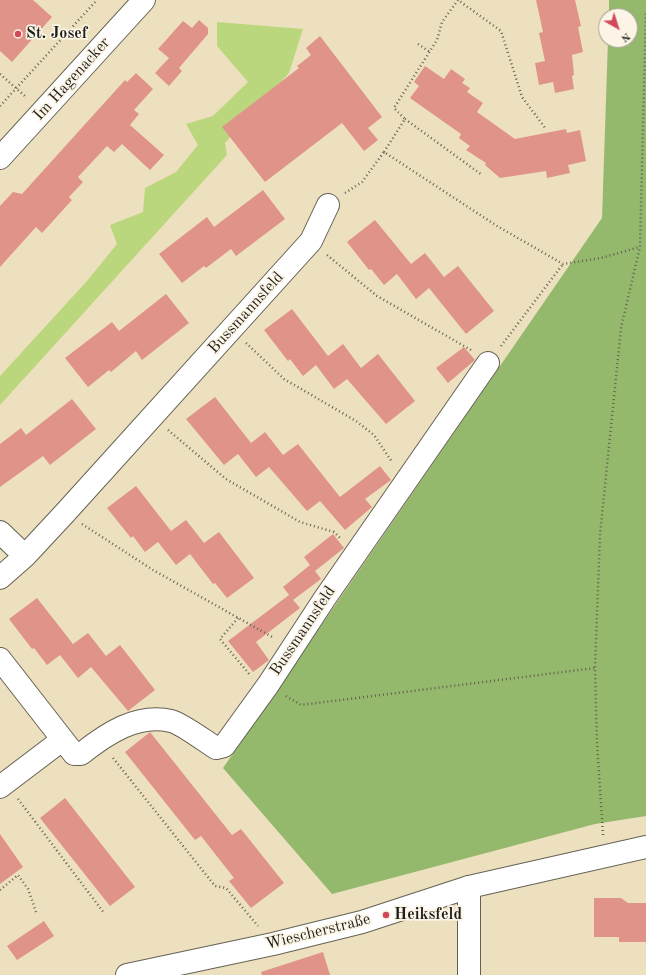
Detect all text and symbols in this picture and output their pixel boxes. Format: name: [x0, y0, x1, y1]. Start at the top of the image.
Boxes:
north arrow: [598, 8, 638, 48]
place label: St. Josef: [26, 24, 87, 44]
marker: St. Josef: [13, 29, 23, 39]
text: N: [619, 30, 632, 44]
street label: Im Hagenacker: [29, 33, 115, 125]
street label: Bussmannsfeld: [204, 268, 288, 358]
street label: Bussmannsfeld: [266, 583, 340, 679]
place label: Heiksfeld: [394, 905, 462, 925]
street label: Wiescherstraße: [264, 910, 372, 954]
marker: Heiksfeld: [381, 910, 391, 920]

